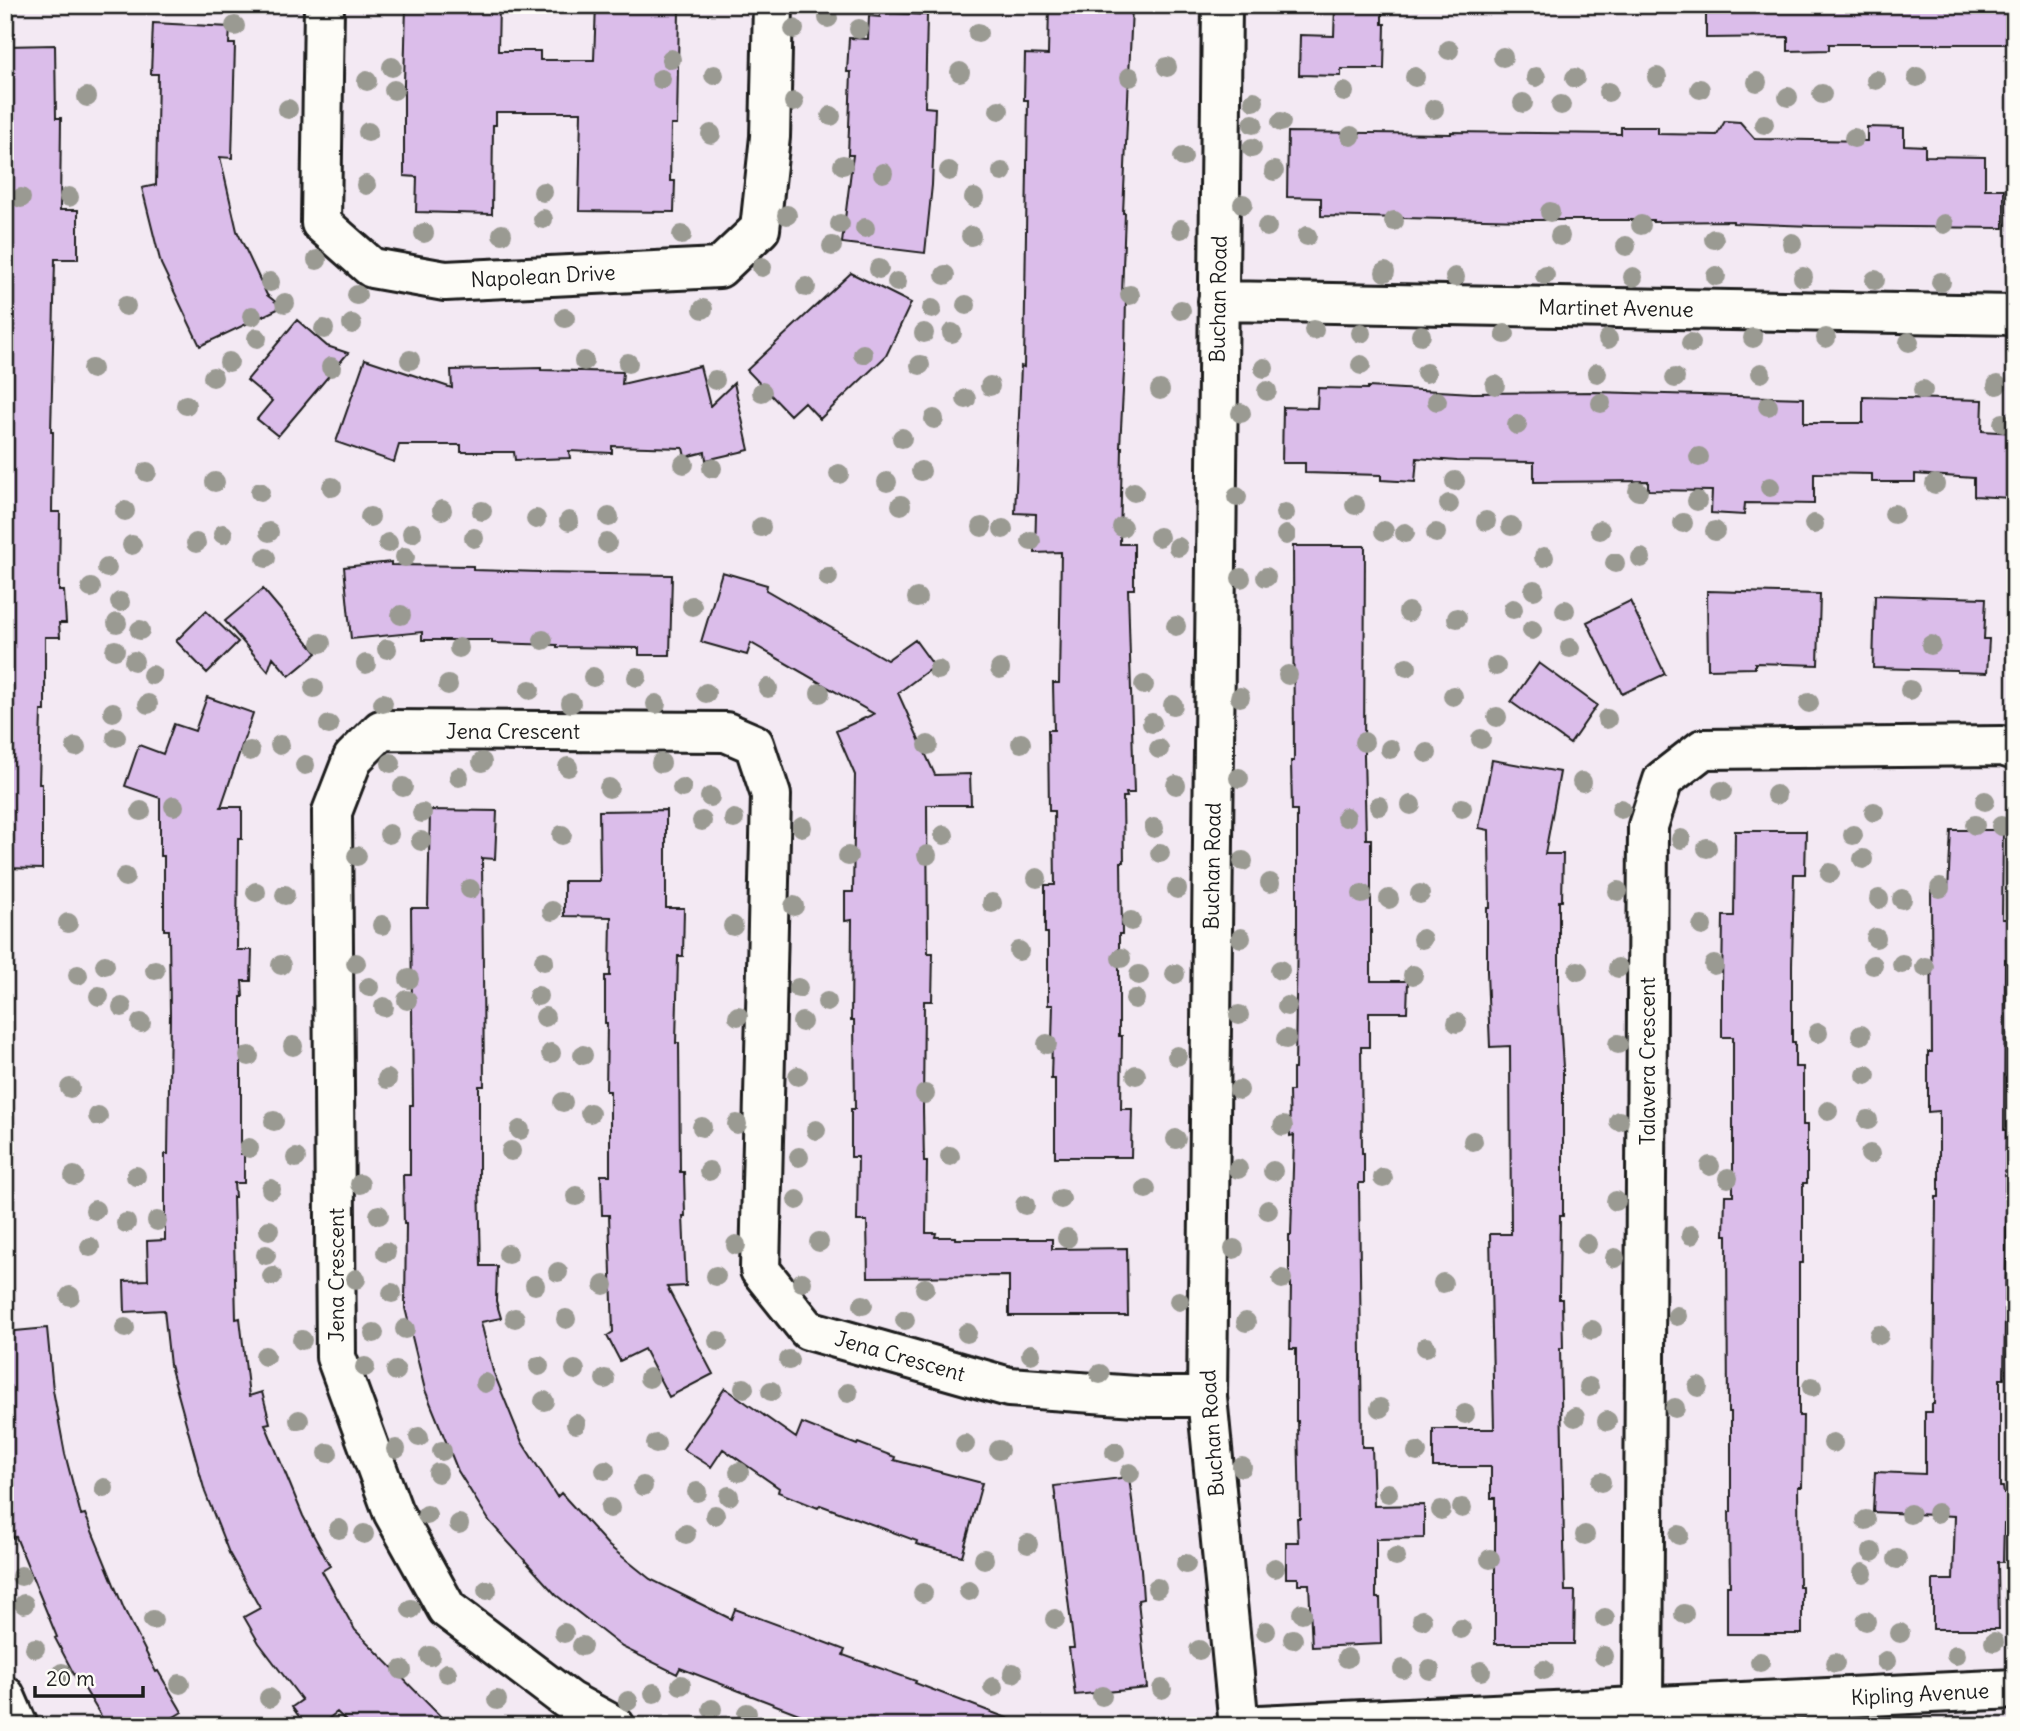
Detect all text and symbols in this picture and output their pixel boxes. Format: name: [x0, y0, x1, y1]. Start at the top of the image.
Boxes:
street label: Buchan Road: [1203, 235, 1233, 363]
street label: Napolean Drive: [470, 259, 616, 293]
street label: Martinet Avenue: [1538, 293, 1694, 323]
street label: Jena Crescent: [446, 718, 580, 745]
street label: Buchan Road: [1197, 802, 1227, 930]
street label: Talavera Crescent: [1634, 977, 1661, 1145]
street label: Jena Crescent: [323, 1208, 350, 1342]
street label: Jena Crescent: [832, 1325, 968, 1387]
street label: Buchan Road: [1194, 1369, 1230, 1497]
scale bar: [35, 1654, 144, 1698]
text: 20 m: [46, 1665, 95, 1692]
street label: Kipling Avenue: [1850, 1677, 1990, 1711]

